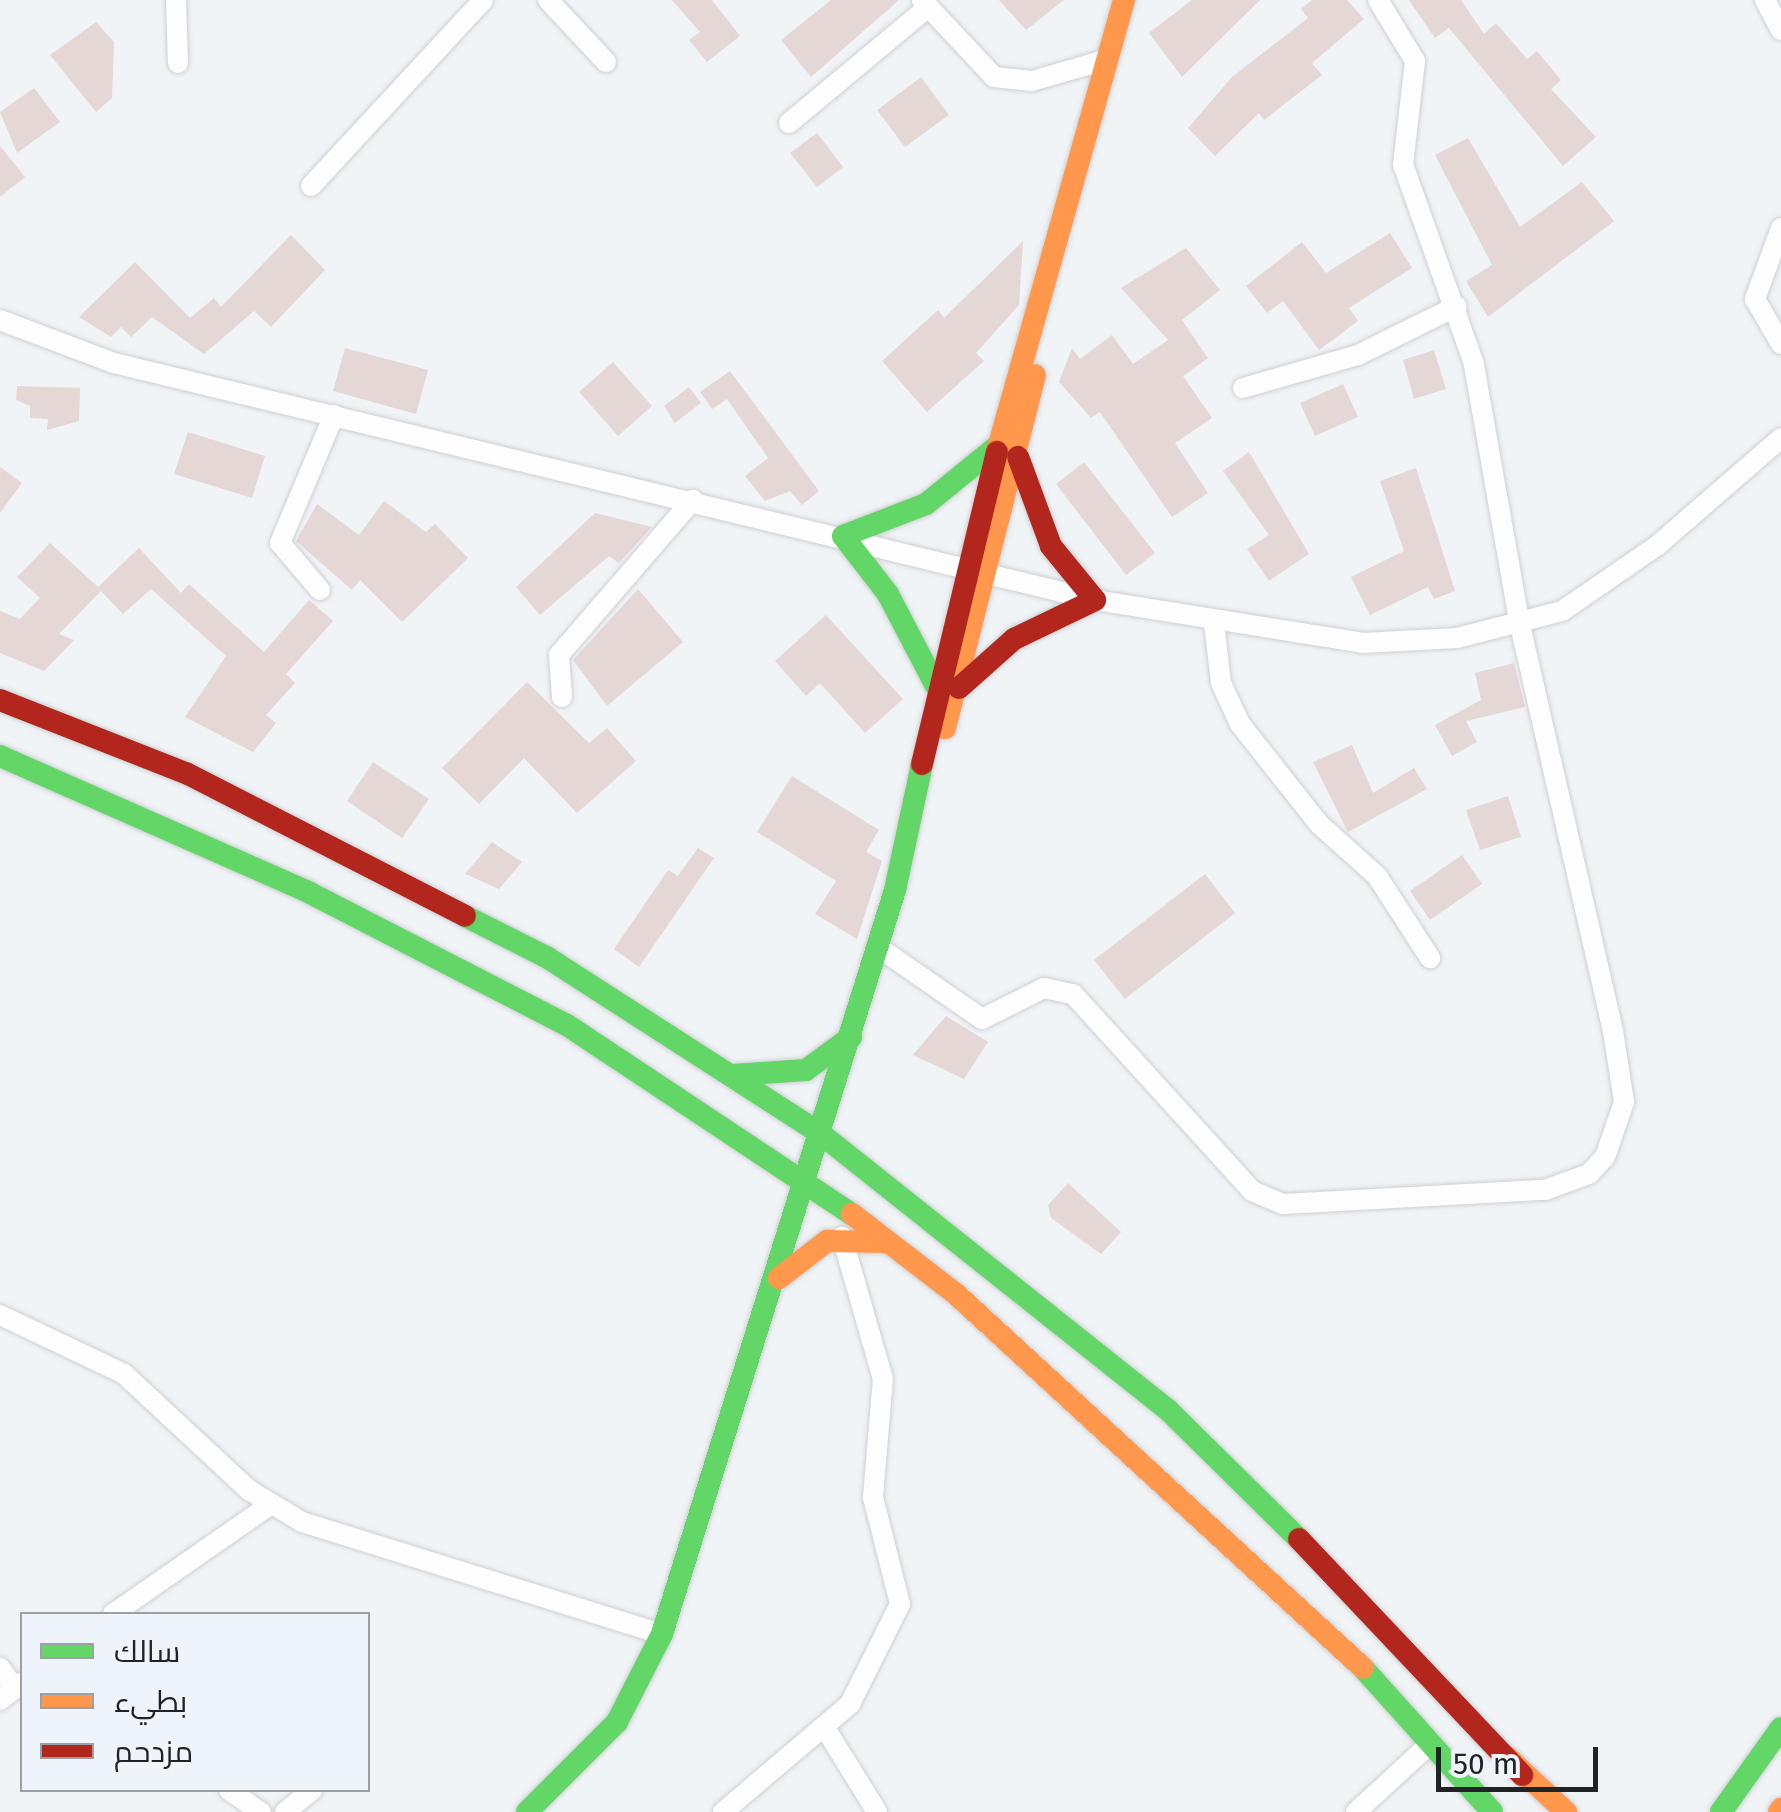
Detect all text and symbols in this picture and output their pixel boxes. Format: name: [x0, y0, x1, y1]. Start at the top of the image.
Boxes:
legend: [20, 1612, 370, 1792]
text: سالك: [114, 1634, 180, 1670]
text: بطيء: [114, 1684, 187, 1720]
scale bar: [1441, 1727, 1604, 1789]
text: مزدحم: [114, 1734, 193, 1770]
text: 50 m: [1453, 1746, 1518, 1782]

